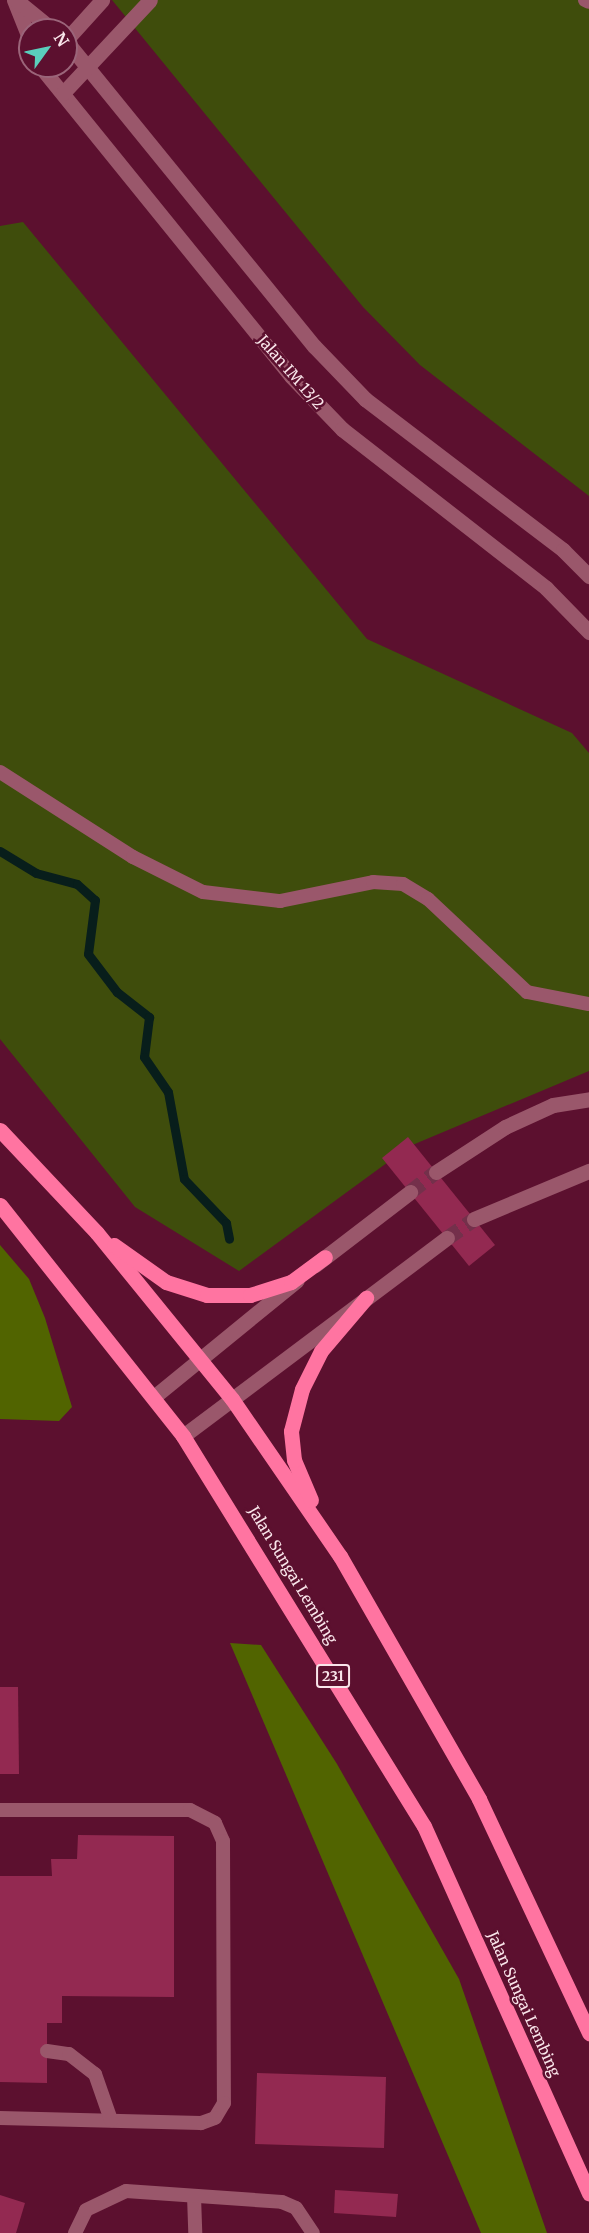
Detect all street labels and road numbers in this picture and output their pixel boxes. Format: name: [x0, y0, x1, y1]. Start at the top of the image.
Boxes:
street label: Jalan IM 13/2: [254, 331, 328, 413]
street label: Jalan Sungai Lembing: [245, 1503, 341, 1647]
road number: 231: [315, 1665, 351, 1687]
street label: Jalan Sungai Lembing: [484, 1928, 564, 2080]

